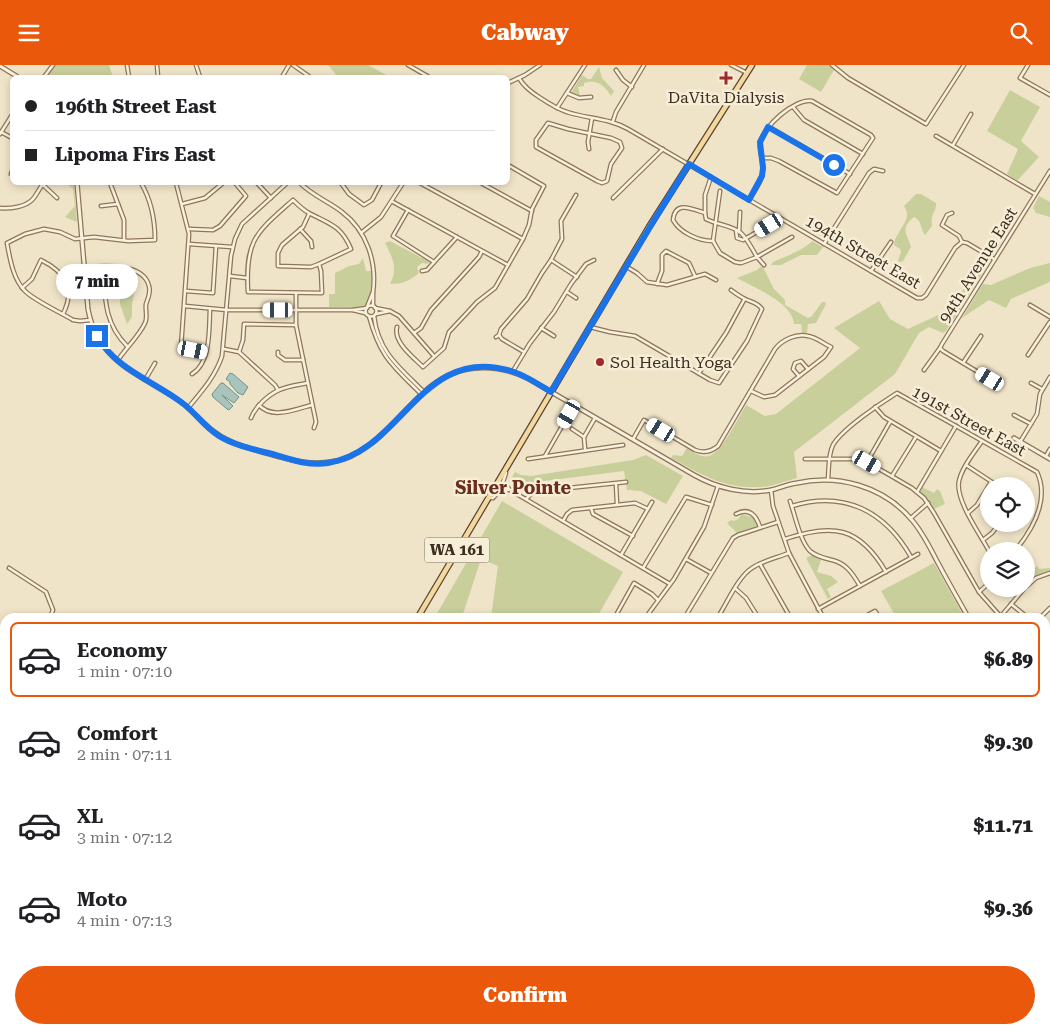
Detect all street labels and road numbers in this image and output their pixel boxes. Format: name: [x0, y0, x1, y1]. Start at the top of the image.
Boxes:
street label: 94th Avenue East: [935, 204, 1021, 326]
street label: 194th Street East: [802, 211, 924, 293]
street label: 191st Street East: [909, 382, 1029, 460]
road number: WA 161: [424, 537, 490, 563]

